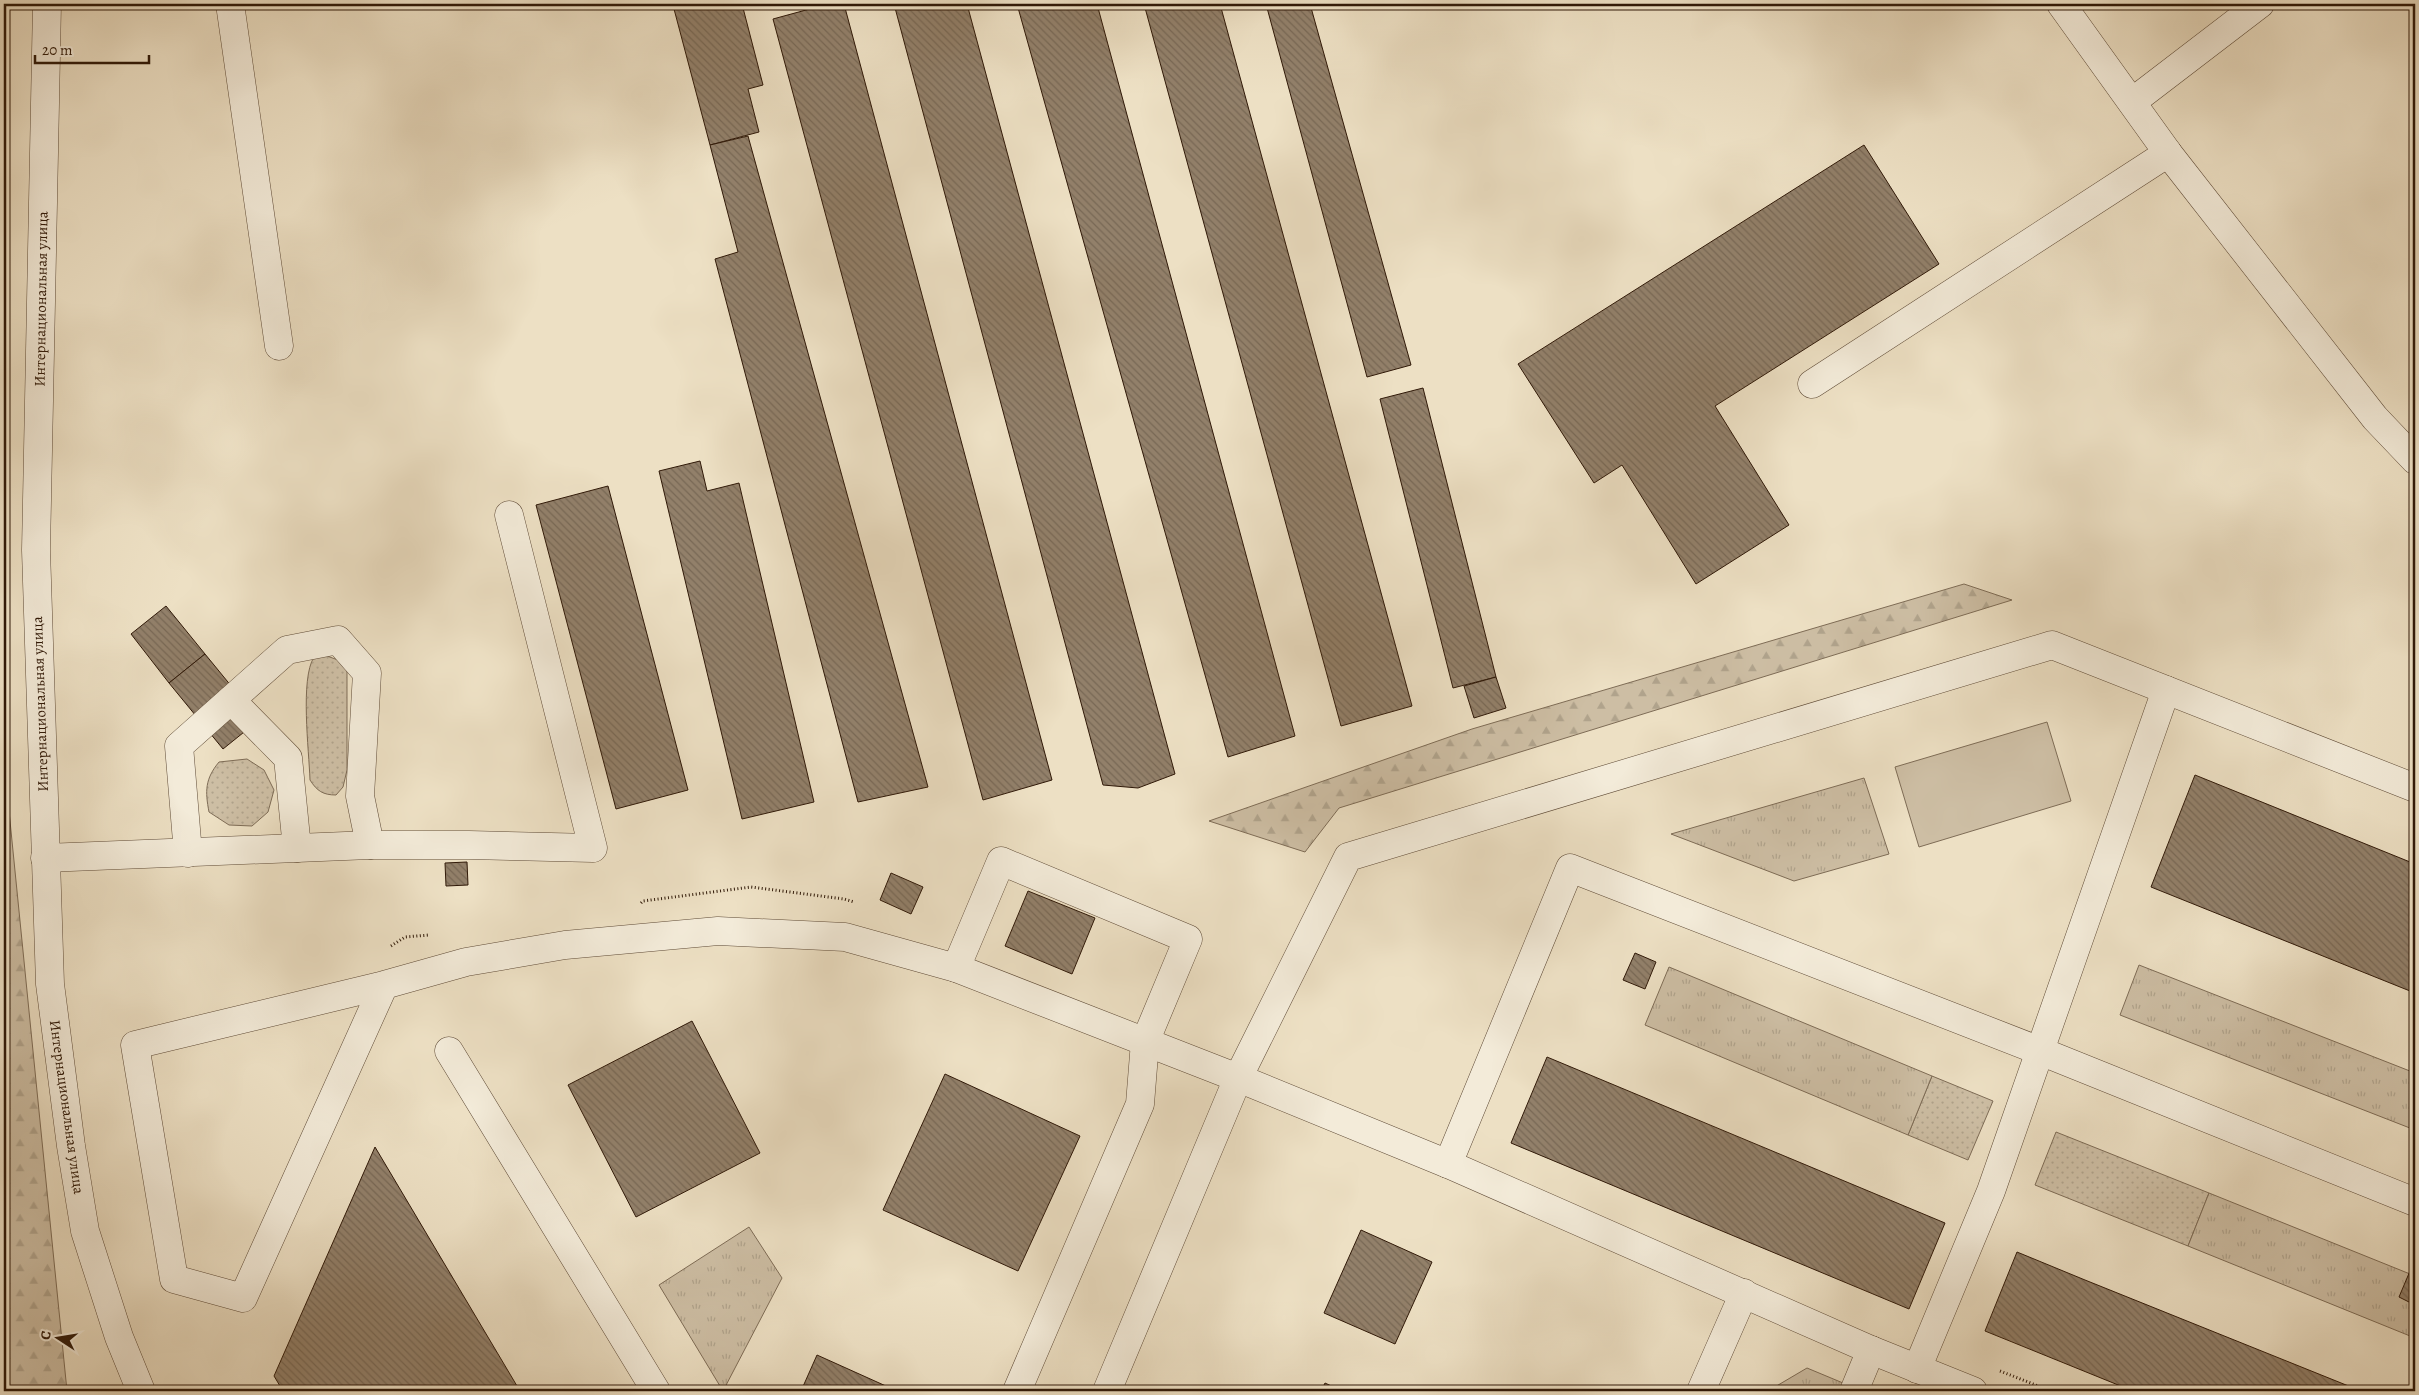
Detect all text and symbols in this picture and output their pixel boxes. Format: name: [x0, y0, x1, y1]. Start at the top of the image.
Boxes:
scale bar: [35, 32, 149, 64]
text: 20 m: [42, 40, 73, 60]
street label: Интернациональная улица: [29, 211, 53, 387]
street label: Интернациональная улица: [27, 616, 53, 792]
street label: Интернациональная улица: [45, 1019, 89, 1195]
north arrow: [32, 1312, 82, 1362]
text: С: [36, 1329, 56, 1342]

